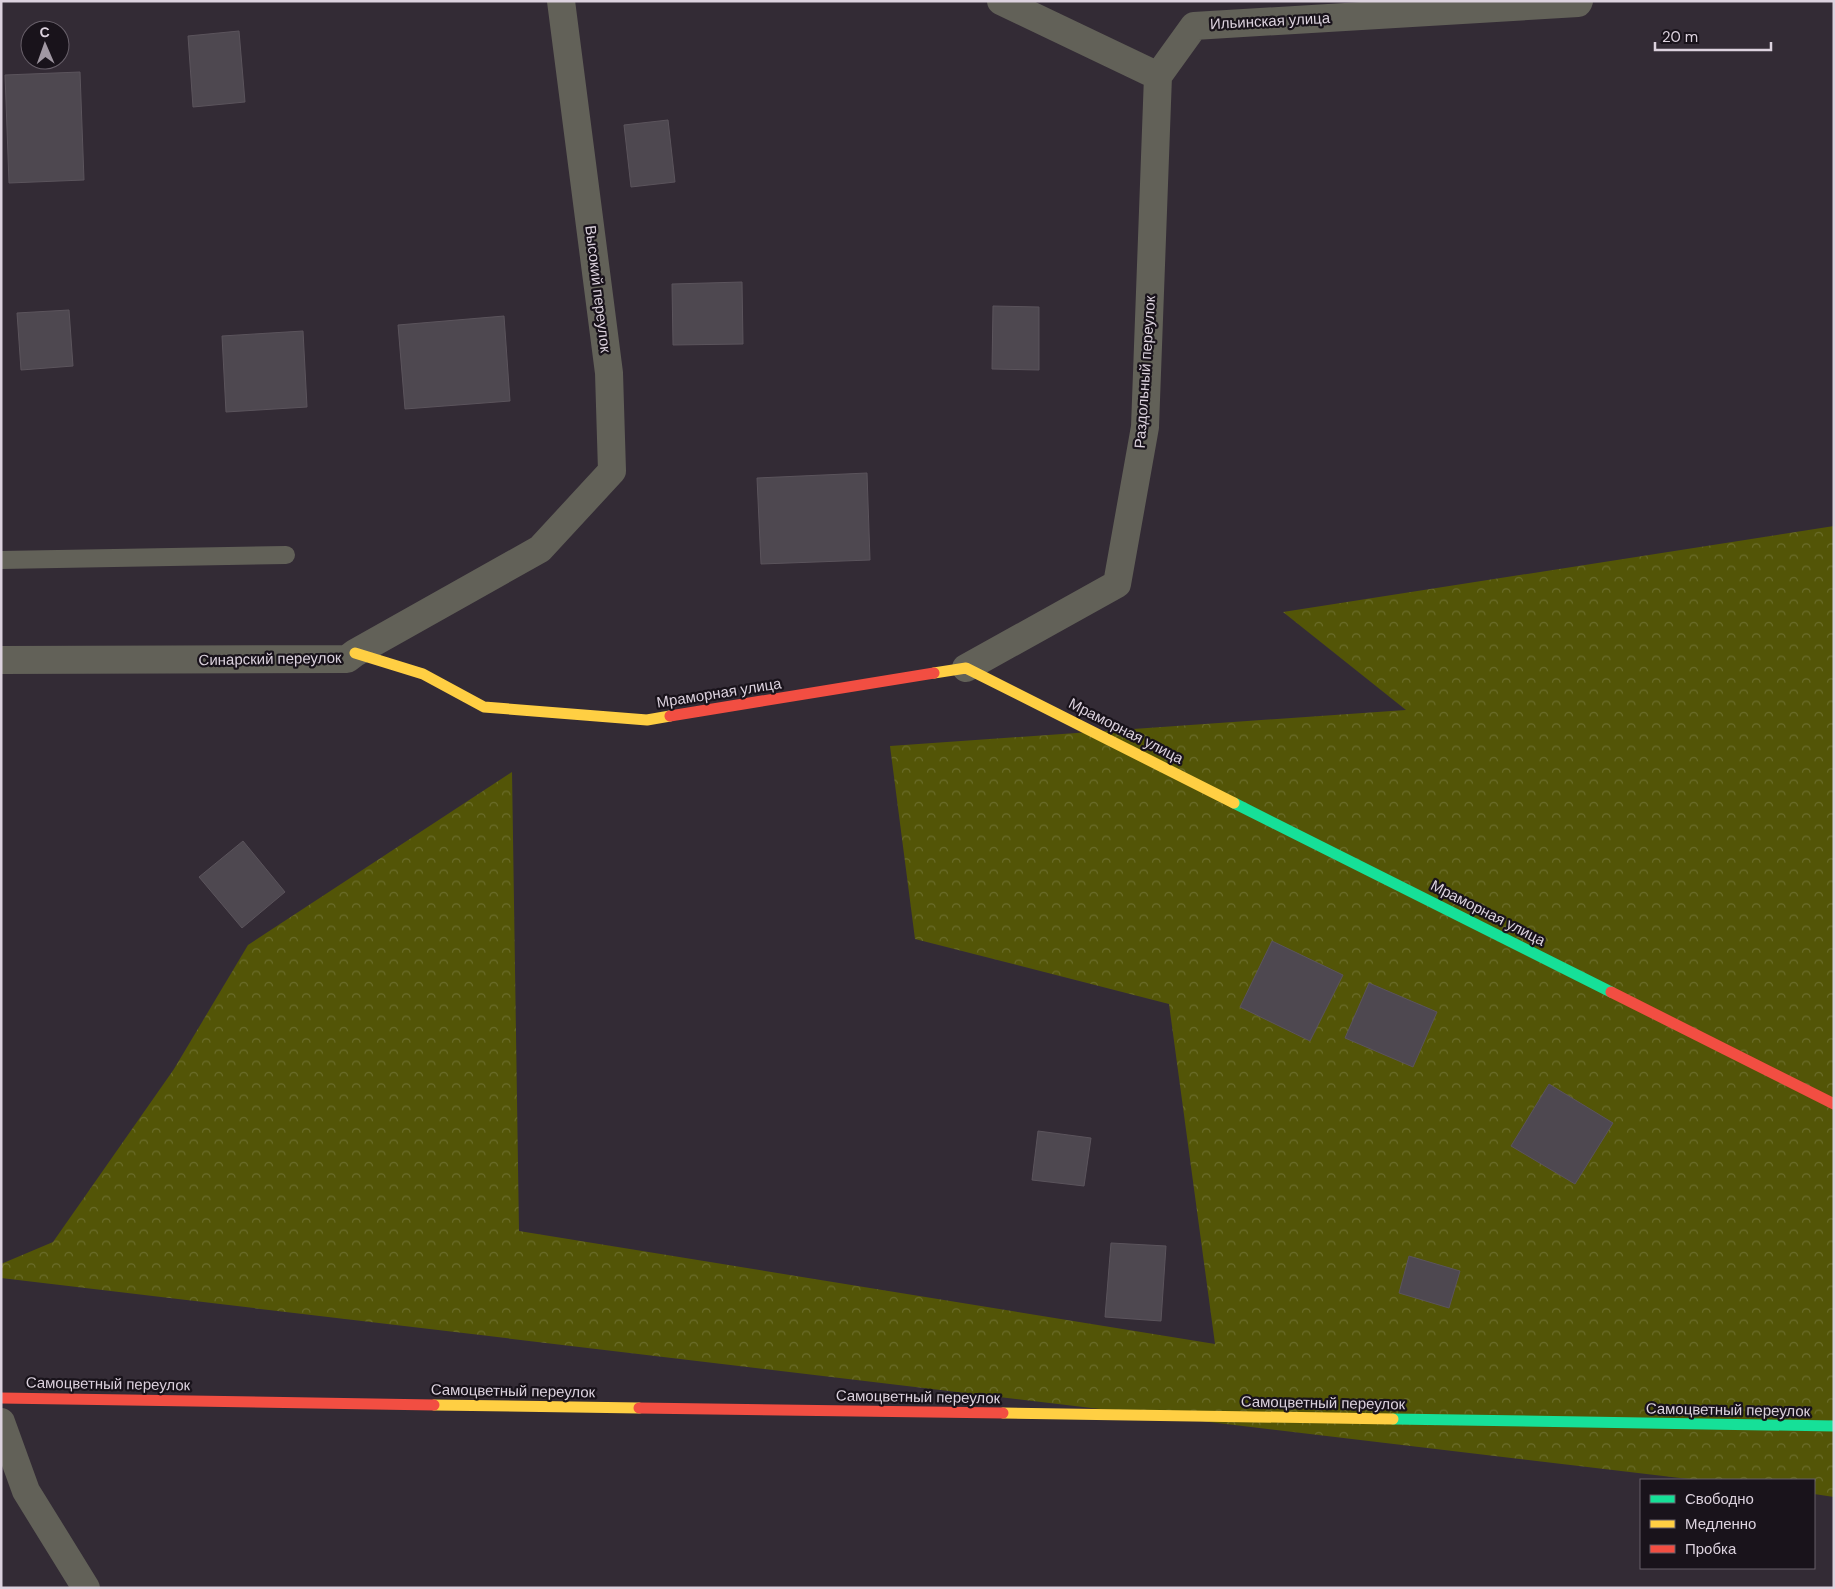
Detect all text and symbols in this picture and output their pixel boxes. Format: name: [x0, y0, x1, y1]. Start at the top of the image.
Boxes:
street label: Ильинская улица: [1210, 8, 1331, 34]
north arrow: [20, 20, 70, 70]
scale bar: [1655, 20, 1771, 52]
text: С: [39, 23, 50, 41]
text: 20 m: [1662, 27, 1698, 47]
street label: Высокий переулок: [580, 224, 616, 354]
street label: Раздольный переулок: [1130, 295, 1160, 449]
street label: Синарский переулок: [198, 648, 342, 670]
street label: Мраморная улица: [655, 673, 784, 713]
street label: Мраморная улица: [1065, 693, 1187, 769]
street label: Мраморная улица: [1427, 875, 1549, 951]
street label: Самоцветный переулок: [26, 1373, 191, 1395]
street label: Самоцветный переулок: [431, 1380, 596, 1402]
street label: Самоцветный переулок: [836, 1386, 1001, 1408]
street label: Самоцветный переулок: [1241, 1392, 1406, 1414]
street label: Самоцветный переулок: [1646, 1399, 1811, 1421]
legend: [1640, 1479, 1815, 1569]
text: Свободно: [1685, 1489, 1754, 1509]
text: Медленно: [1685, 1514, 1756, 1534]
text: Пробка: [1685, 1539, 1737, 1559]

